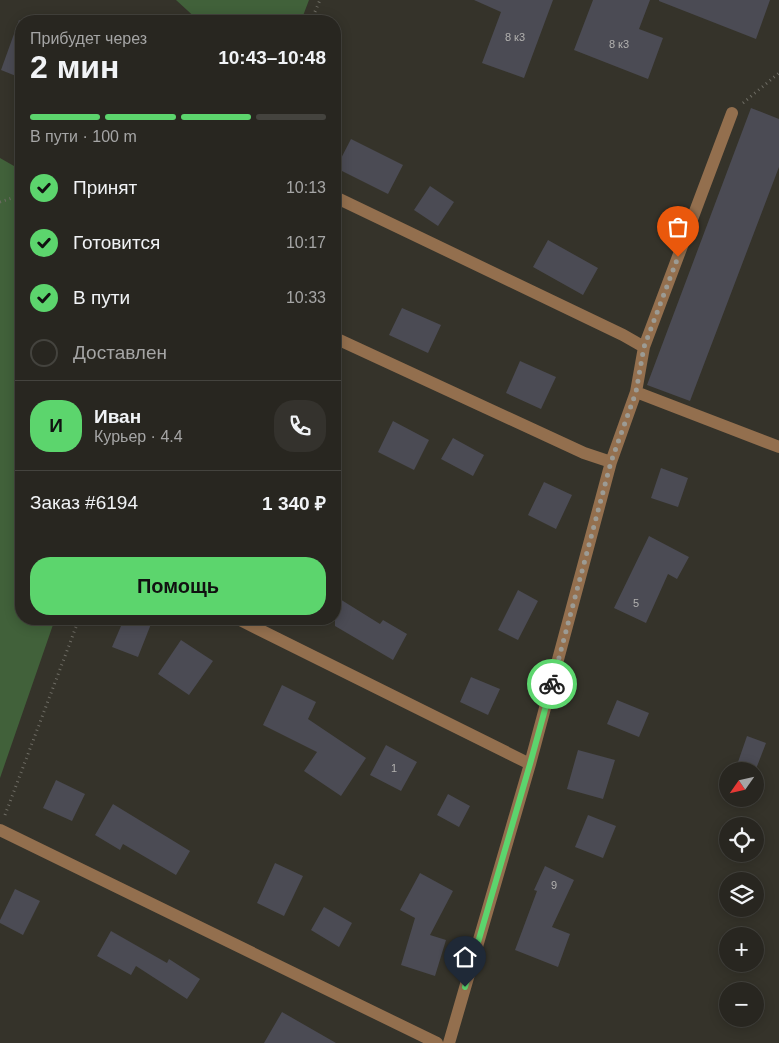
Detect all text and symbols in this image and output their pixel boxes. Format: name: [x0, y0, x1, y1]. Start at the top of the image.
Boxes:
text: Прибудет через: [30, 30, 147, 47]
house number: 8 к3: [505, 31, 525, 43]
house number: 8 к3: [609, 38, 629, 50]
text: 10:43–10:48: [218, 47, 326, 68]
text: 2 мин: [30, 49, 119, 85]
text: В пути · 100 m: [30, 128, 137, 145]
icon: check: [30, 174, 58, 202]
text: Принят: [73, 177, 137, 198]
text: 10:13: [286, 179, 326, 196]
pin: [657, 206, 699, 257]
icon: bag: [664, 213, 692, 241]
icon: check: [30, 229, 58, 257]
text: Готовится: [73, 232, 160, 253]
text: 10:17: [286, 234, 326, 251]
icon: check: [30, 284, 58, 312]
text: В пути: [73, 287, 130, 308]
text: 10:33: [286, 289, 326, 306]
text: Доставлен: [73, 342, 167, 363]
button: phone: [274, 400, 326, 452]
text: Иван: [94, 406, 141, 427]
text: И: [49, 415, 63, 436]
text: Курьер · 4.4: [94, 428, 183, 445]
text: Заказ #6194: [30, 492, 138, 513]
text: 1 340 ₽: [262, 493, 326, 514]
button: Помощь: [30, 557, 326, 615]
house number: 5: [633, 597, 639, 609]
courier: [527, 659, 577, 709]
icon: bike: [538, 670, 566, 698]
house number: 1: [391, 762, 397, 774]
north arrow: [719, 762, 764, 808]
map controls: [719, 762, 764, 1027]
button: locate: [719, 817, 764, 862]
button: layers: [719, 872, 764, 917]
house number: 9: [551, 879, 557, 891]
button: +: [719, 927, 764, 972]
pin: [444, 936, 486, 987]
icon: home: [451, 943, 479, 971]
button: −: [719, 982, 764, 1027]

